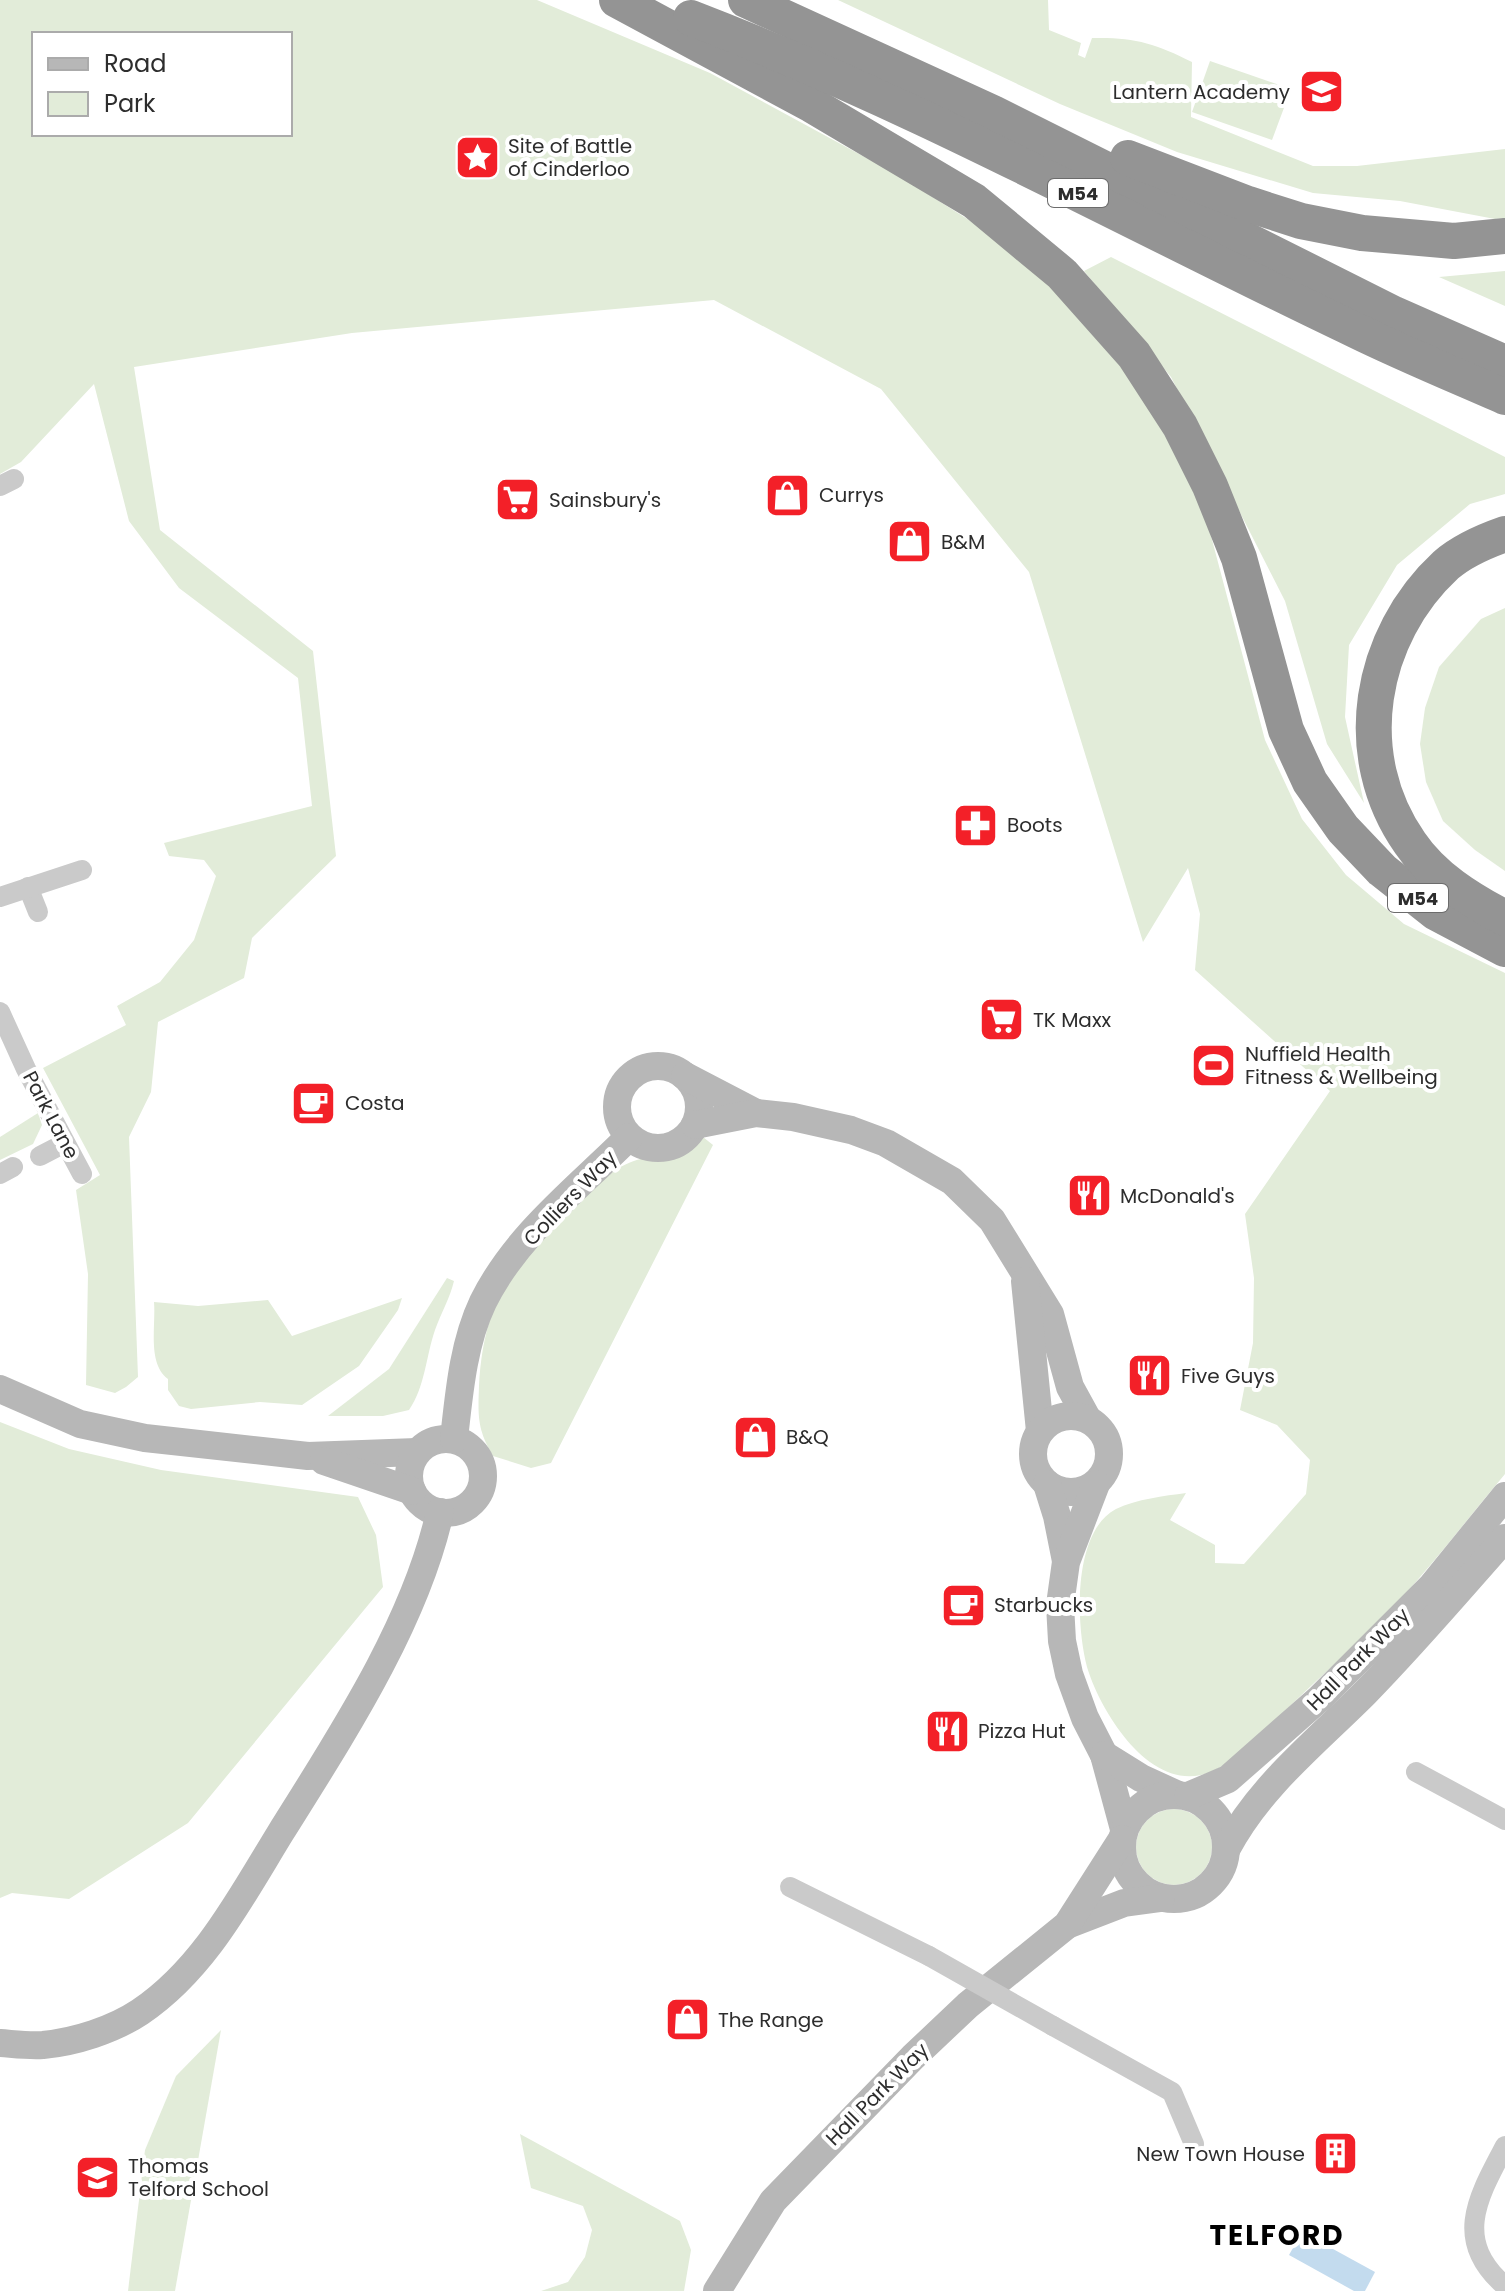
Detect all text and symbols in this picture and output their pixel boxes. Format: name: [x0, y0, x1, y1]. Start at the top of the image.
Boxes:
legend: [32, 32, 292, 136]
text: Road: [104, 47, 166, 80]
school or university icon: Lantern Academy: [1297, 68, 1345, 116]
place label: Lantern Academy: [1113, 78, 1290, 106]
text: Park: [104, 87, 156, 120]
place label: Site of Battle of Cinderloo: [508, 132, 632, 183]
place icon: Site of Battle of Cinderloo: [453, 134, 501, 182]
road number: M54: [1048, 179, 1108, 207]
shop icon: Currys: [764, 471, 812, 519]
supermarket icon: Sainsbury's: [494, 476, 542, 524]
place label: Currys: [819, 481, 884, 509]
place label: Sainsbury's: [549, 486, 661, 514]
shop icon: B&M: [886, 518, 934, 566]
place label: B&M: [941, 528, 985, 556]
pharmacy icon: Boots: [952, 801, 1000, 849]
place label: Boots: [1007, 811, 1063, 839]
road number: M54: [1388, 884, 1448, 912]
supermarket icon: TK Maxx: [978, 996, 1026, 1044]
place label: TK Maxx: [1033, 1006, 1111, 1034]
place label: Nuffield Health Fitness & Wellbeing: [1245, 1040, 1438, 1091]
sports icon: Nuffield Health Fitness & Wellbeing: [1190, 1042, 1238, 1090]
street label: Park Lane: [16, 1066, 86, 1164]
cafe icon: Costa: [290, 1079, 338, 1127]
place label: Costa: [345, 1089, 404, 1117]
street label: Colliers Way: [517, 1144, 623, 1252]
restaurant icon: McDonald's: [1065, 1172, 1113, 1220]
place label: McDonald's: [1120, 1182, 1235, 1210]
restaurant icon: Five Guys: [1126, 1352, 1174, 1400]
place label: Five Guys: [1181, 1362, 1275, 1390]
shop icon: B&Q: [731, 1413, 779, 1461]
place label: B&Q: [786, 1423, 829, 1451]
cafe icon: Starbucks: [939, 1581, 987, 1629]
place label: Starbucks: [994, 1591, 1093, 1619]
street label: Hall Park Way: [1300, 1601, 1416, 1717]
restaurant icon: Pizza Hut: [923, 1707, 971, 1755]
place label: Pizza Hut: [978, 1717, 1065, 1745]
shop icon: The Range: [663, 1996, 711, 2044]
place label: The Range: [718, 2006, 824, 2034]
street label: Hall Park Way: [819, 2036, 935, 2152]
building icon: New Town House: [1312, 2130, 1360, 2178]
place label: New Town House: [1136, 2140, 1305, 2168]
place label: Thomas Telford School: [128, 2152, 269, 2203]
school or university icon: Thomas Telford School: [73, 2154, 121, 2202]
district label: TELFORD: [1210, 2216, 1345, 2255]

